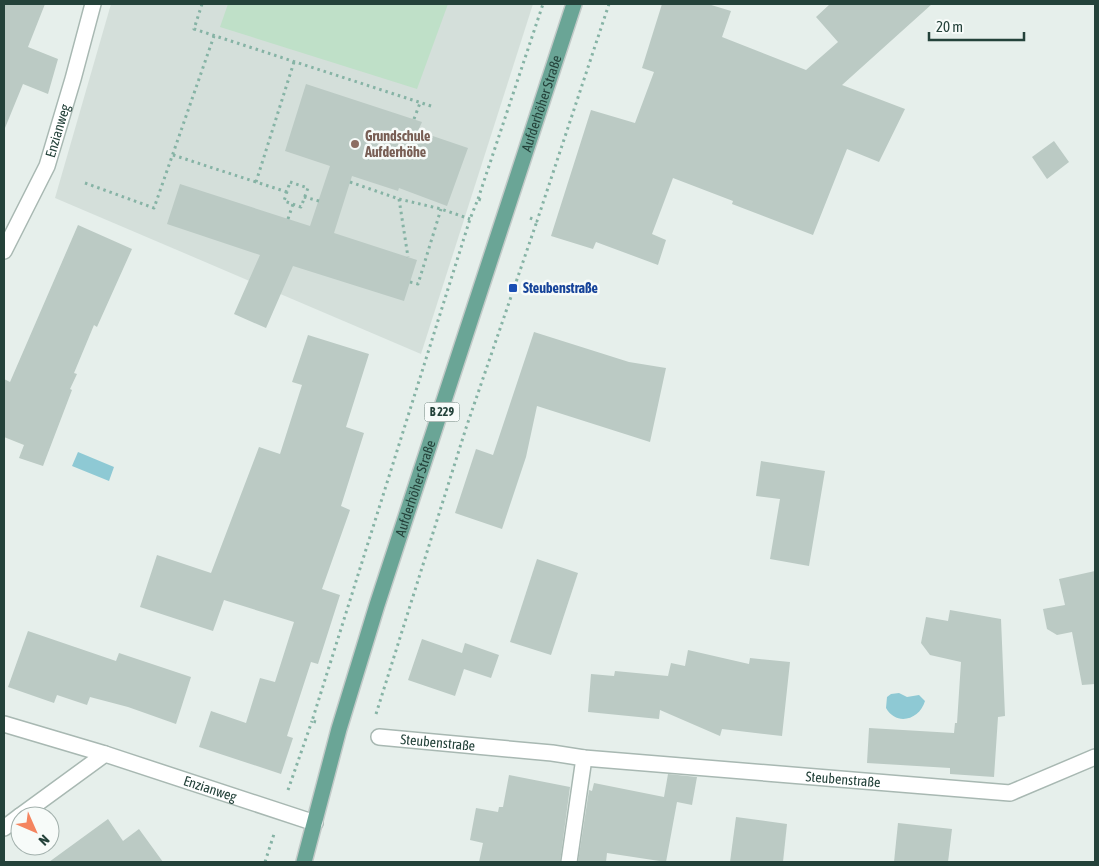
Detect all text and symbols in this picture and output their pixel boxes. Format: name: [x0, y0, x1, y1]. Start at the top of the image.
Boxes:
scale bar: [929, 10, 1024, 42]
text: 20 m: [936, 18, 963, 35]
street label: Aufderhöher Straße: [518, 53, 565, 154]
street label: Enzianweg: [42, 102, 73, 159]
place label: Grundschule Aufderhöhe: [364, 128, 430, 160]
marker: Grundschule Aufderhöhe: [349, 138, 361, 150]
place label: Steubenstraße: [523, 280, 598, 296]
marker: Steubenstraße: [507, 282, 519, 294]
road number: B 229: [424, 402, 460, 422]
street label: Aufderhöher Straße: [392, 438, 439, 539]
street label: Steubenstraße: [400, 731, 476, 754]
street label: Steubenstraße: [805, 768, 881, 790]
street label: Enzianweg: [182, 772, 239, 805]
north arrow: [10, 806, 60, 856]
text: N: [36, 832, 53, 849]

